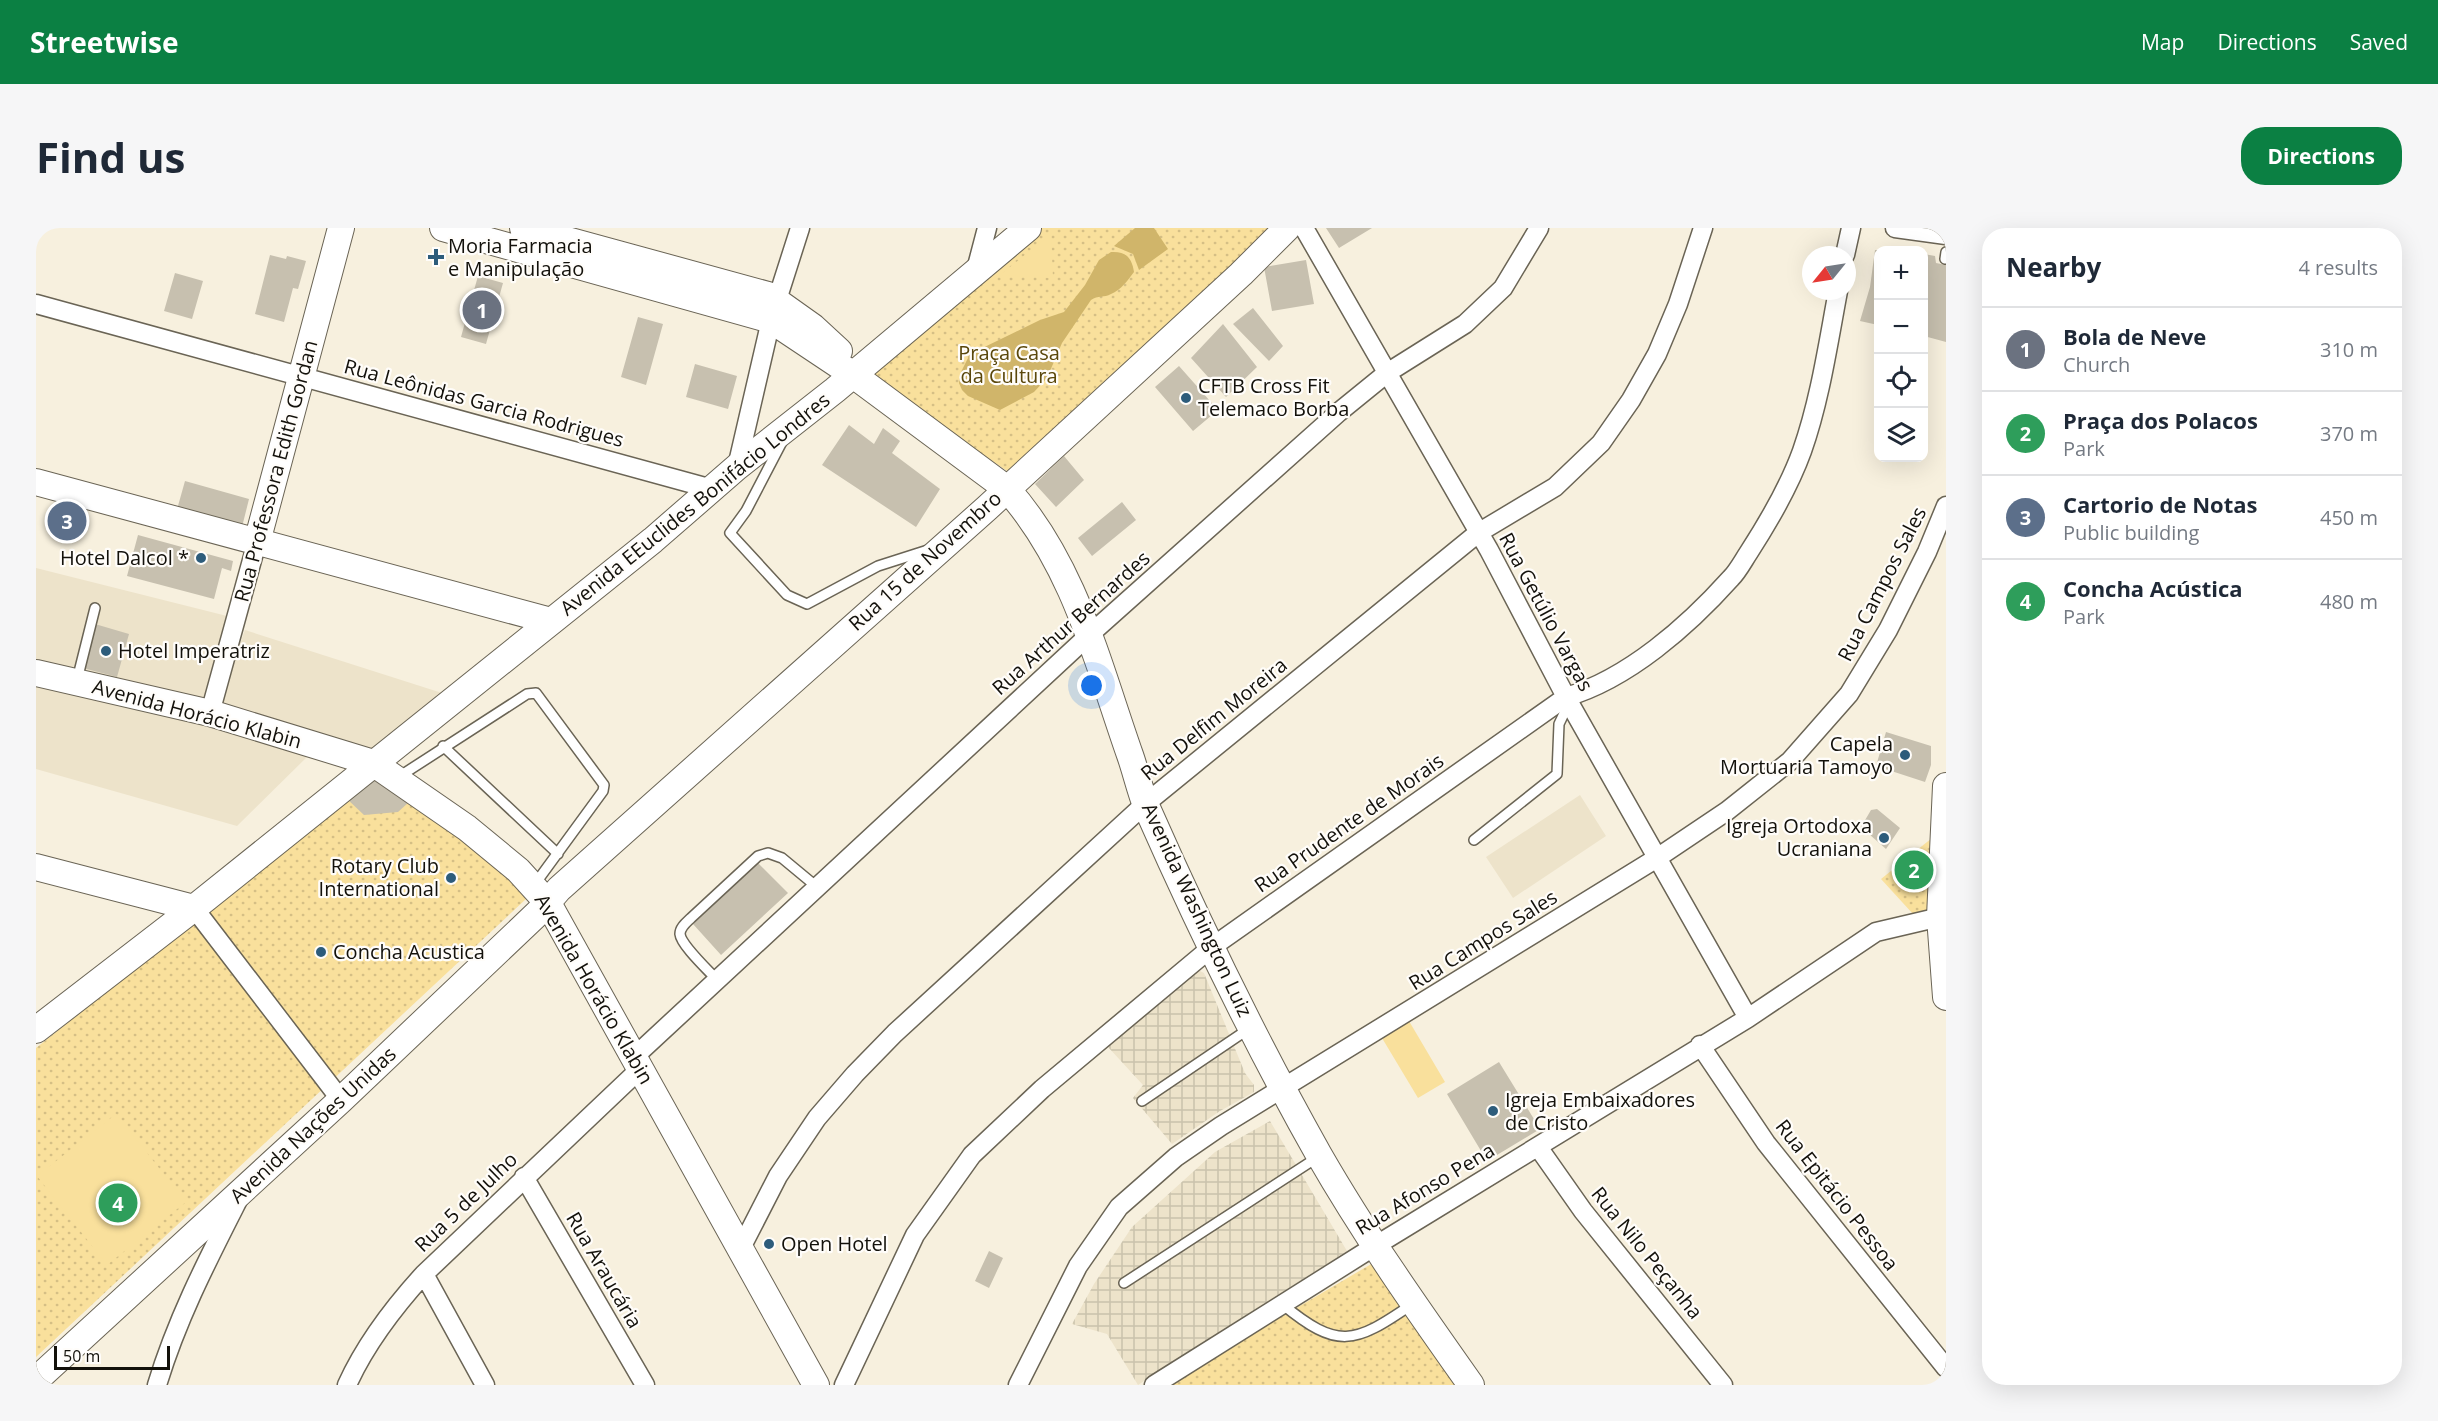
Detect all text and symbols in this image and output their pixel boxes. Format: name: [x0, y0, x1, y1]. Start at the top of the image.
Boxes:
text: Streetwise: [30, 23, 179, 61]
text: Map: [2141, 28, 2184, 56]
text: Directions: [2217, 28, 2317, 56]
text: Saved: [2350, 28, 2408, 56]
button: Directions: [2241, 127, 2402, 185]
text: Find us: [36, 128, 185, 185]
place label: Moria Farmacia e Manipulação: [448, 232, 593, 282]
north arrow: [1802, 246, 1856, 300]
map controls: [1874, 246, 1928, 462]
button: +: [1874, 246, 1928, 300]
text: Nearby: [2006, 249, 2101, 285]
marker: Moria Farmacia e Manipulação: [429, 250, 443, 264]
text: 4 results: [2298, 254, 2378, 281]
pin: 1: [462, 288, 502, 332]
button: −: [1874, 300, 1928, 354]
text: Bola de Neve: [2063, 321, 2206, 351]
text: 1: [2020, 336, 2031, 363]
text: 310 m: [2320, 336, 2378, 363]
street label: Rua Professora Edith Gordan: [228, 337, 324, 605]
park label: Praça Casa da Cultura: [958, 339, 1060, 389]
text: Church: [2063, 351, 2130, 378]
street label: Rua Leônidas Garcia Rodrigues: [341, 352, 627, 453]
button: locate: [1874, 354, 1928, 408]
place label: CFTB Cross Fit Telemaco Borba: [1198, 372, 1349, 422]
street label: Avenida EEuclides Bonifácio Londres: [554, 386, 835, 621]
marker: CFTB Cross Fit Telemaco Borba: [1179, 391, 1193, 405]
text: Praça dos Polacos: [2063, 405, 2258, 435]
button: layers: [1874, 408, 1928, 462]
text: 2: [2020, 420, 2031, 447]
text: 370 m: [2320, 420, 2378, 447]
text: Park: [2063, 435, 2105, 462]
street label: Rua 15 de Novembro: [842, 485, 1007, 637]
text: Cartorio de Notas: [2063, 489, 2257, 519]
pin: 3: [48, 498, 87, 544]
street label: Rua Campos Sales: [1831, 502, 1932, 666]
text: 3: [2020, 504, 2031, 531]
text: 450 m: [2320, 504, 2378, 531]
text: Public building: [2063, 519, 2199, 546]
street label: Rua Getúlio Vargas: [1493, 528, 1600, 696]
place label: Hotel Dalcol *: [60, 544, 189, 571]
street label: Rua Arthur Bernardes: [986, 544, 1155, 701]
marker: Hotel Dalcol *: [194, 551, 208, 565]
text: Concha Acústica: [2063, 573, 2243, 603]
text: 4: [2020, 588, 2031, 615]
text: 480 m: [2320, 588, 2378, 615]
text: Park: [2063, 603, 2105, 630]
place label: Hotel Imperatriz: [118, 637, 270, 664]
marker: Hotel Imperatriz: [99, 644, 113, 658]
street label: Rua Delfim Moreira: [1135, 651, 1293, 786]
your location: [1077, 671, 1106, 700]
street label: Avenida Horácio Klabin: [90, 673, 305, 754]
place label: Capela Mortuaria Tamoyo: [1720, 730, 1893, 780]
street label: Rua Prudente de Morais: [1249, 747, 1449, 898]
marker: Capela Mortuaria Tamoyo: [1898, 748, 1912, 762]
street label: Avenida Washington Luiz: [1136, 798, 1259, 1021]
place label: Igreja Ortodoxa Ucraniana: [1726, 812, 1872, 862]
marker: Igreja Ortodoxa Ucraniana: [1877, 831, 1891, 845]
pin: 2: [1894, 848, 1934, 892]
place label: Rotary Club International: [319, 852, 439, 902]
marker: Rotary Club International: [444, 871, 458, 885]
street label: Rua Campos Sales: [1403, 883, 1562, 996]
street label: Avenida Horácio Klabin: [529, 889, 660, 1089]
place label: Concha Acustica: [333, 938, 485, 965]
marker: Concha Acustica: [314, 945, 328, 959]
street label: Avenida Nações Unidas: [224, 1040, 402, 1209]
place label: Igreja Embaixadores de Cristo: [1505, 1086, 1695, 1136]
marker: Igreja Embaixadores de Cristo: [1486, 1104, 1500, 1118]
street label: Rua Epitácio Pessoa: [1770, 1114, 1905, 1276]
street label: Rua Afonso Pena: [1350, 1136, 1499, 1241]
street label: Rua 5 de Julho: [408, 1146, 523, 1258]
pin: 4: [98, 1180, 137, 1226]
street label: Rua Nilo Peçanha: [1586, 1181, 1709, 1324]
street label: Rua Araucária: [560, 1207, 649, 1333]
place label: Open Hotel: [781, 1230, 888, 1257]
marker: Open Hotel: [762, 1237, 776, 1251]
scale bar: [54, 1343, 170, 1370]
text: 50 m: [63, 1345, 100, 1367]

